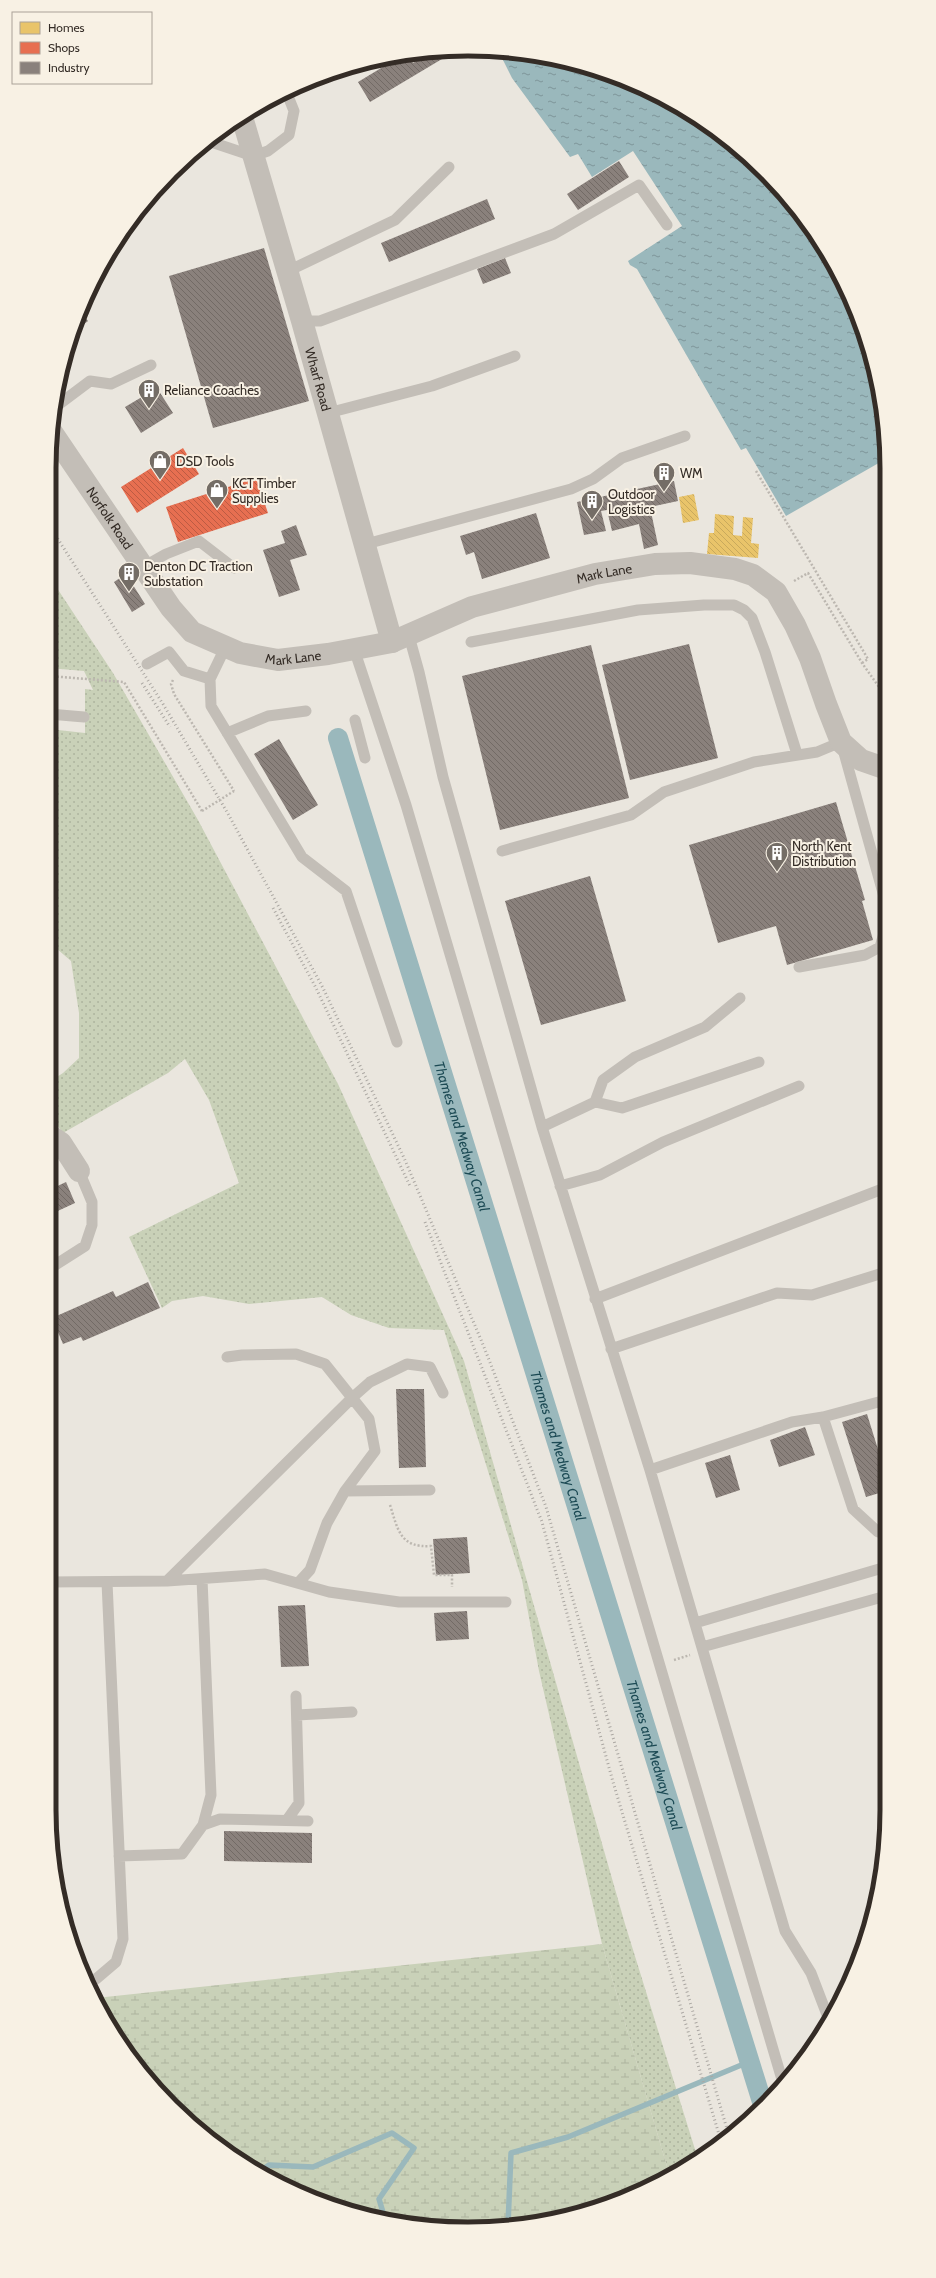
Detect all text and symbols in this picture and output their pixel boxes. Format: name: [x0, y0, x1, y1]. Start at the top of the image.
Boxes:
legend: [12, 12, 152, 84]
text: Homes: [48, 20, 85, 35]
text: Shops: [48, 40, 80, 55]
text: Industry: [48, 60, 89, 75]
street label: Wharf Road: [302, 346, 335, 413]
building icon: Reliance Coaches: [136, 377, 162, 410]
place label: Reliance Coaches: [164, 382, 260, 398]
shop icon: DSD Tools: [147, 448, 173, 481]
place label: DSD Tools: [176, 453, 235, 469]
building icon: WM: [651, 460, 677, 493]
place label: WM: [680, 465, 703, 481]
place label: KCT Timber Supplies: [232, 475, 297, 506]
shop icon: KCT Timber Supplies: [204, 477, 230, 510]
street label: Norfolk Road: [83, 484, 137, 552]
place label: Outdoor Logistics: [608, 486, 656, 517]
building icon: Outdoor Logistics: [579, 488, 605, 521]
place label: Denton DC Traction Substation: [144, 558, 253, 589]
building icon: Denton DC Traction Substation: [116, 560, 142, 593]
street label: Mark Lane: [575, 560, 633, 587]
street label: Mark Lane: [264, 647, 322, 668]
place label: North Kent Distribution: [792, 838, 856, 869]
building icon: North Kent Distribution: [764, 840, 790, 873]
water label: Thames and Medway Canal: [430, 1059, 494, 1214]
water label: Thames and Medway Canal: [526, 1368, 590, 1524]
water label: Thames and Medway Canal: [622, 1678, 686, 1833]

